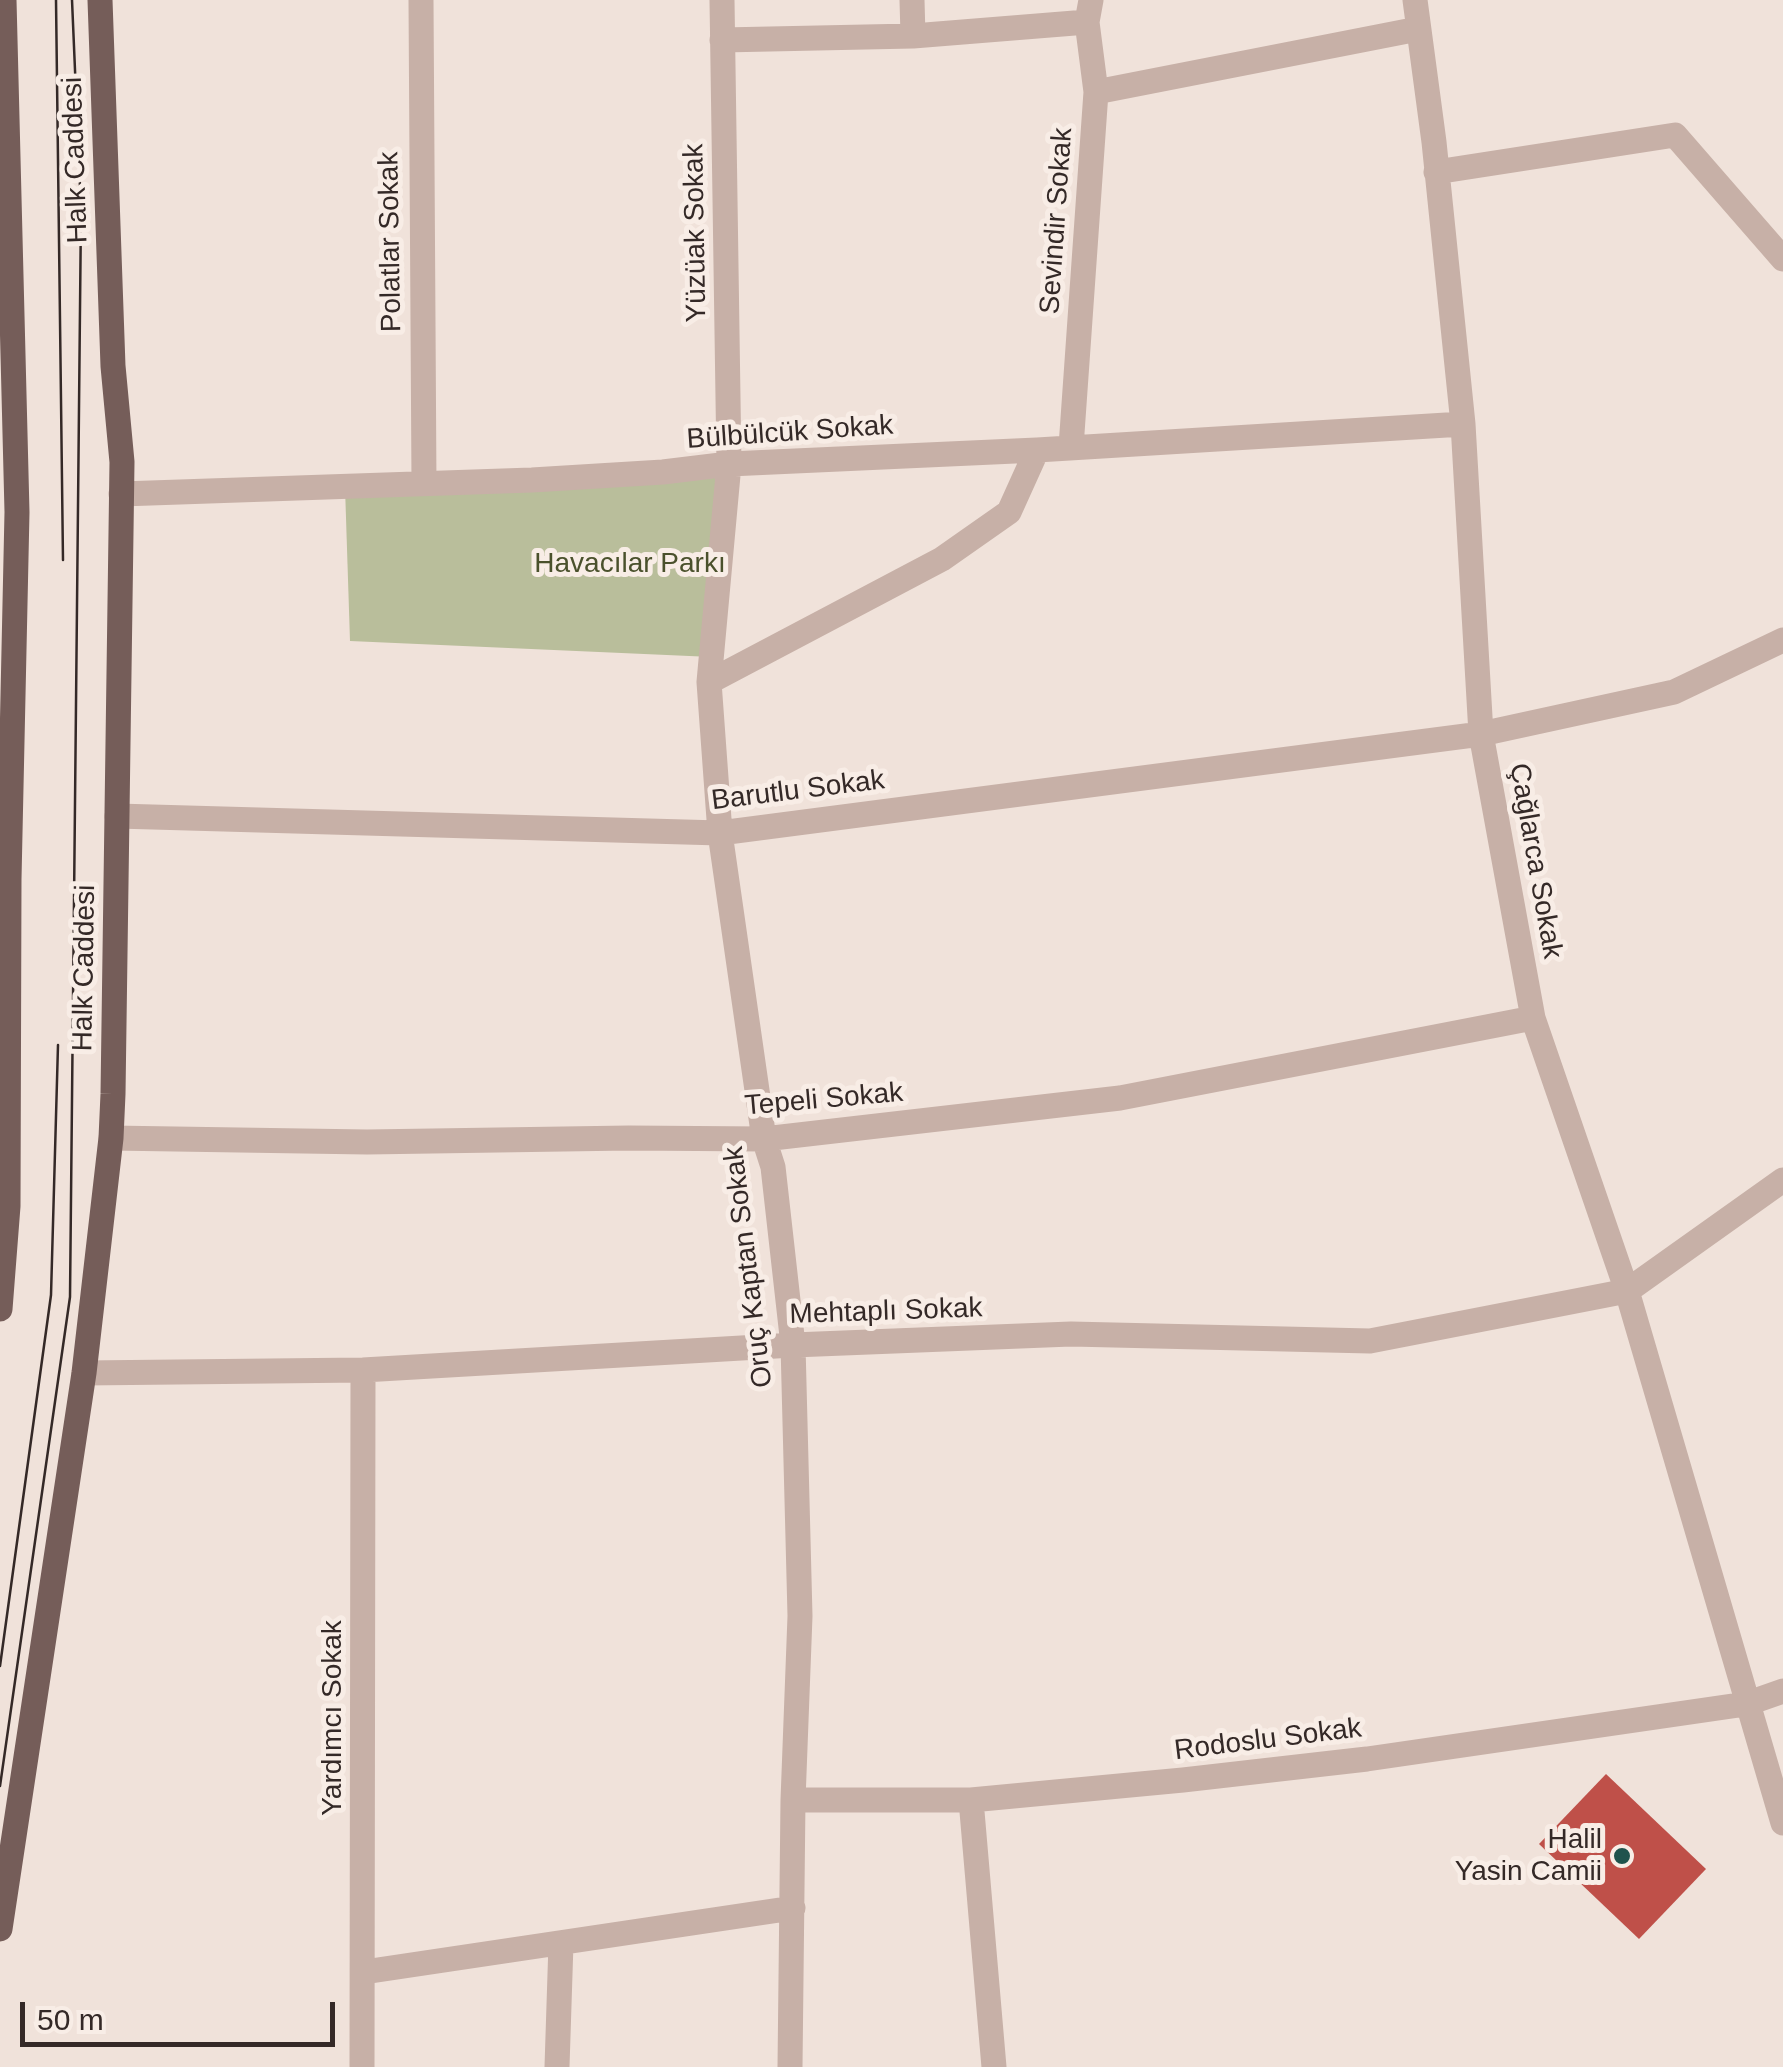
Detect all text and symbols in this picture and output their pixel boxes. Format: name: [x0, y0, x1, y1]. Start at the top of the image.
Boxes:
street label: Halk Caddesi: [56, 76, 96, 244]
street label: Sevindir Sokak: [1034, 127, 1080, 315]
street label: Yüzüak Sokak: [678, 143, 714, 323]
street label: Polatlar Sokak: [373, 151, 409, 333]
street label: Bülbülcük Sokak: [686, 409, 894, 457]
park label: Havacılar Parkı: [534, 547, 726, 581]
street label: Çağlarca Sokak: [1501, 761, 1569, 961]
street label: Barutlu Sokak: [709, 764, 887, 818]
street label: Halk Caddesi: [67, 884, 103, 1052]
street label: Tepeli Sokak: [743, 1076, 905, 1124]
street label: Oruç Kaptan Sokak: [718, 1144, 780, 1390]
street label: Mehtaplı Sokak: [789, 1292, 983, 1332]
street label: Yardımcı Sokak: [316, 1620, 350, 1816]
street label: Rodoslu Sokak: [1172, 1712, 1364, 1768]
place label: Halil Yasin Camii: [1455, 1823, 1602, 1889]
marker: Halil Yasin Camii: [1611, 1845, 1633, 1867]
scale bar: [25, 1982, 340, 2044]
text: 50 m: [37, 2003, 104, 2036]

